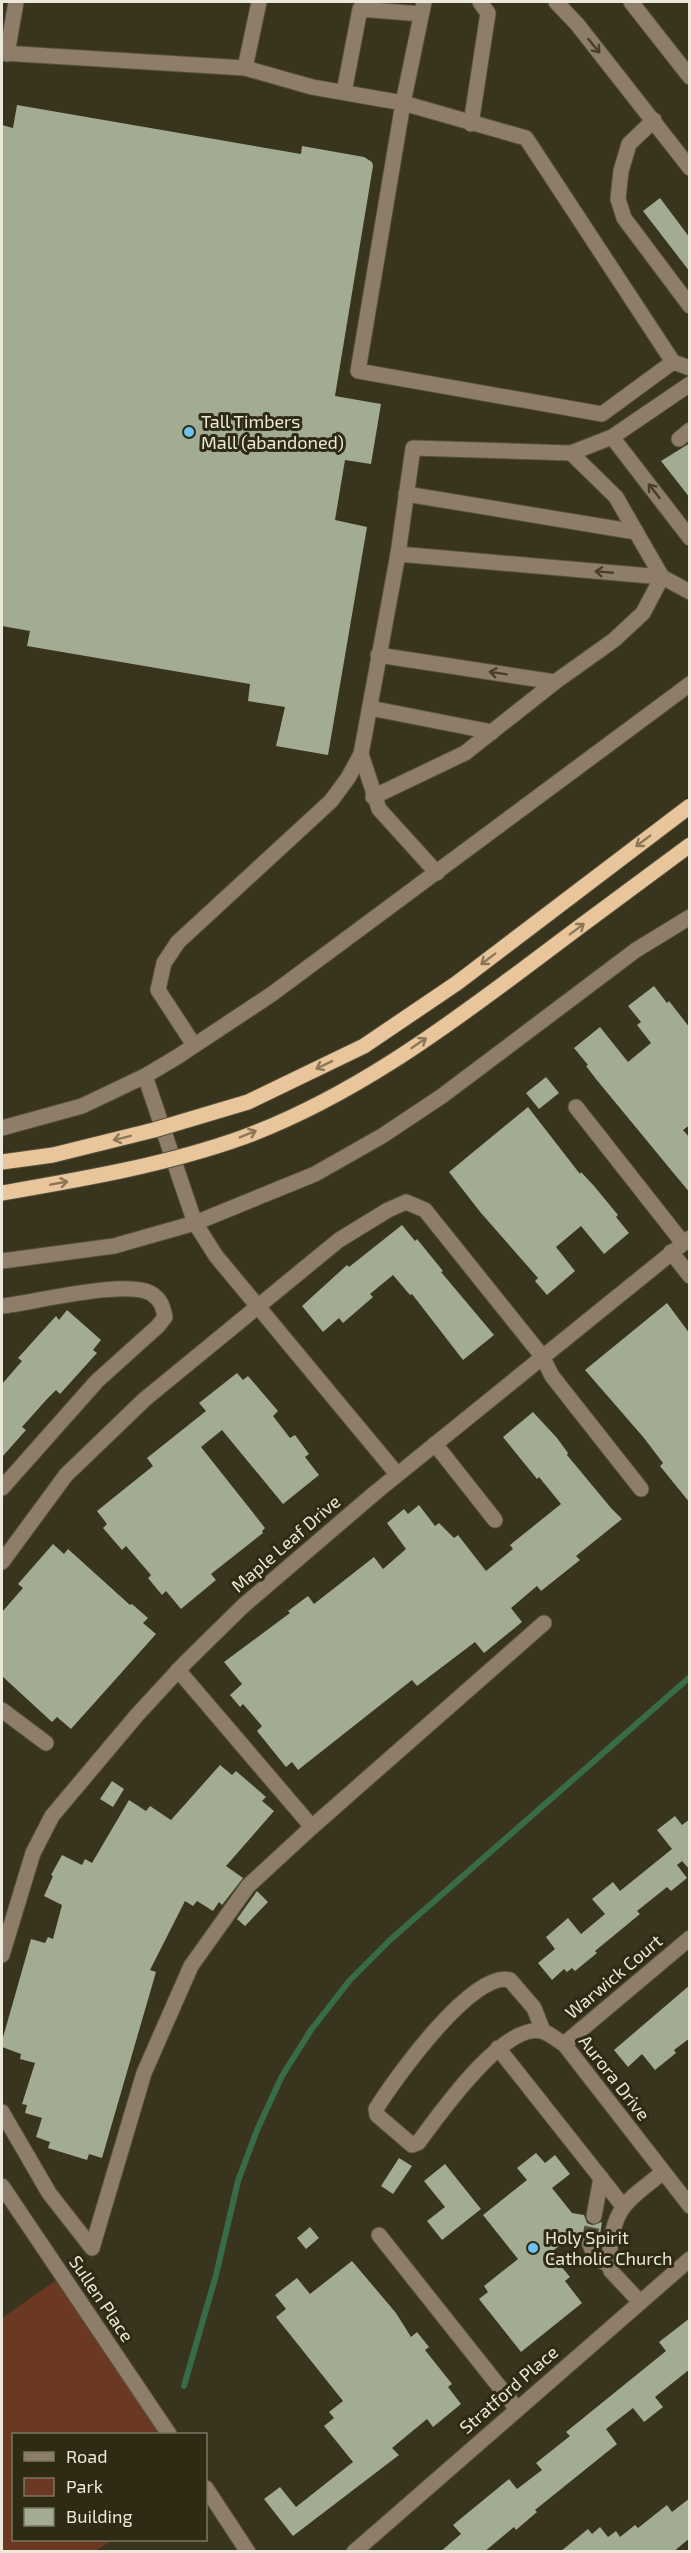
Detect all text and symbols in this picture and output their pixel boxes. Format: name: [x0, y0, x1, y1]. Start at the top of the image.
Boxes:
one-way arrow: [587, 37, 600, 53]
place label: Tall Timbers Mall (abandoned): [201, 410, 344, 453]
marker: Tall Timbers Mall (abandoned): [182, 425, 196, 439]
one-way arrow: [647, 484, 660, 500]
one-way arrow: [594, 566, 614, 577]
one-way arrow: [488, 667, 508, 678]
one-way arrow: [635, 835, 651, 848]
one-way arrow: [569, 922, 585, 935]
one-way arrow: [480, 953, 496, 966]
one-way arrow: [411, 1037, 427, 1049]
one-way arrow: [316, 1060, 334, 1071]
one-way arrow: [238, 1128, 257, 1139]
one-way arrow: [113, 1132, 132, 1144]
one-way arrow: [49, 1177, 68, 1188]
street label: Maple Leaf Drive: [226, 1490, 344, 1597]
street label: Warwick Court: [560, 1929, 666, 2023]
street label: Aurora Drive: [575, 2030, 655, 2125]
place label: Holy Spirit Catholic Church: [545, 2226, 673, 2269]
marker: Holy Spirit Catholic Church: [526, 2241, 540, 2255]
street label: Sullen Place: [65, 2251, 139, 2346]
street label: Stratford Place: [455, 2341, 562, 2438]
legend: [12, 2433, 207, 2541]
text: Road: [66, 2445, 107, 2467]
text: Park: [66, 2475, 103, 2497]
text: Building: [66, 2505, 133, 2527]

